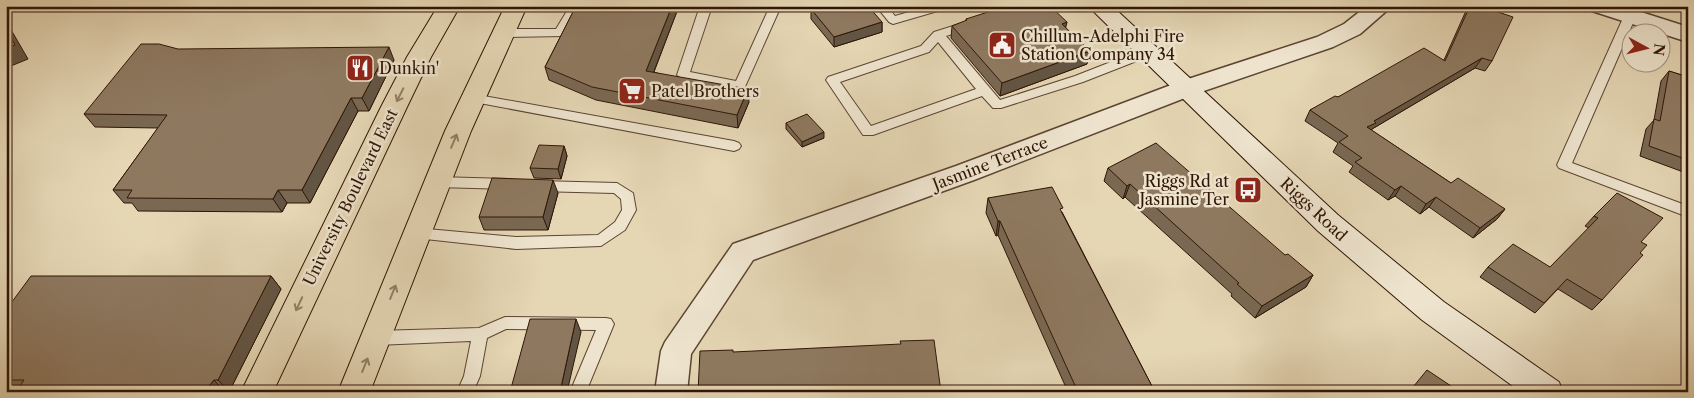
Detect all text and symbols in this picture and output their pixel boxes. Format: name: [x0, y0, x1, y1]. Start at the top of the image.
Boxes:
north arrow: [1622, 22, 1672, 72]
place label: Chillum-Adelphi Fire Station Company 34: [1021, 26, 1184, 64]
public building icon: Chillum-Adelphi Fire Station Company 34: [987, 30, 1017, 60]
text: N: [1649, 42, 1669, 57]
restaurant icon: Dunkin': [345, 53, 375, 83]
place label: Dunkin': [379, 58, 439, 78]
supermarket icon: Patel Brothers: [617, 76, 647, 106]
place label: Patel Brothers: [651, 81, 759, 101]
one-way arrow: [395, 87, 405, 102]
street label: University Boulevard East: [298, 105, 402, 289]
street label: Jasmine Terrace: [927, 132, 1051, 195]
one-way arrow: [449, 134, 459, 149]
place label: Riggs Rd at Jasmine Ter: [1136, 171, 1229, 209]
street label: Riggs Road: [1276, 173, 1352, 245]
bus stop icon: Riggs Rd at Jasmine Ter: [1233, 175, 1263, 205]
one-way arrow: [389, 285, 398, 300]
one-way arrow: [293, 296, 303, 311]
one-way arrow: [361, 358, 370, 373]

